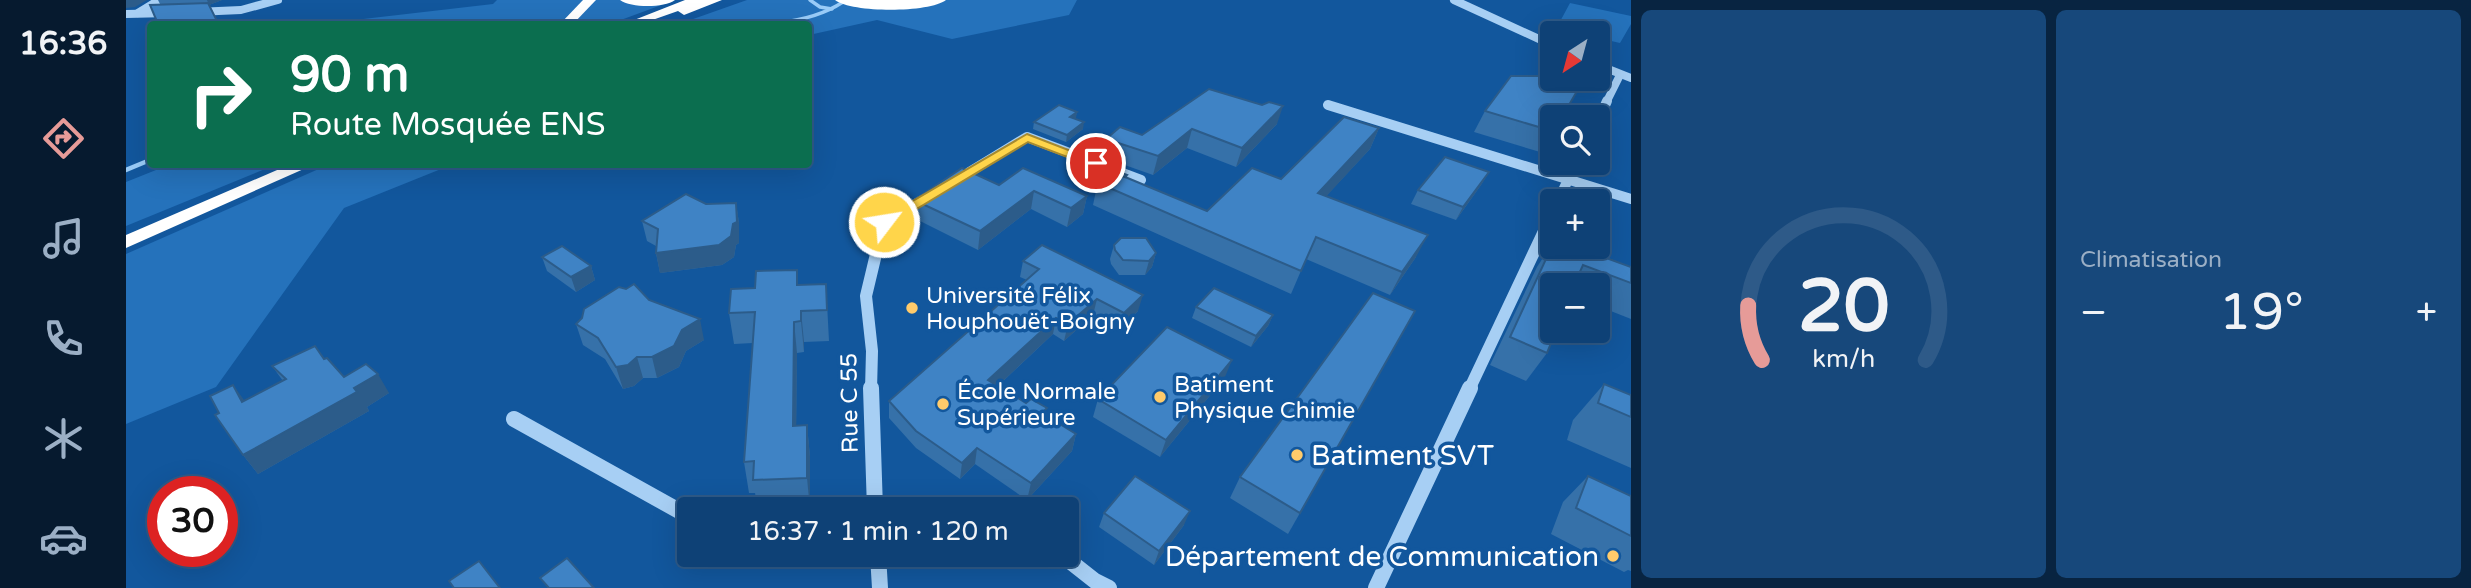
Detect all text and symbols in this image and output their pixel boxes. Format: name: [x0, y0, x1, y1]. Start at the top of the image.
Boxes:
north arrow: [1540, 21, 1610, 91]
map controls: [1540, 21, 1610, 343]
text: 16:36: [19, 25, 107, 63]
text: 90 m: [290, 46, 409, 105]
icon: right: [175, 49, 266, 140]
button: search: [1540, 105, 1610, 175]
text: Route Mosquée ENS: [290, 106, 606, 144]
icon: directions: [39, 114, 88, 163]
pin: [1066, 133, 1126, 193]
icon: arrive: [1077, 144, 1115, 182]
position arrow: [847, 185, 921, 259]
button: +: [1540, 189, 1610, 259]
icon: music: [39, 214, 88, 263]
text: Climatisation: [2080, 246, 2222, 274]
text: 20: [1798, 263, 1889, 351]
button: −: [1540, 273, 1610, 343]
text: 19°: [2219, 281, 2304, 344]
place label: Université Félix Houphouët-Boigny: [926, 282, 1135, 336]
text: −: [2080, 290, 2107, 336]
text: +: [2416, 290, 2437, 336]
marker: Université Félix Houphouët-Boigny: [904, 300, 920, 316]
icon: phone: [39, 314, 88, 363]
text: km/h: [1812, 344, 1875, 374]
street label: Rue C 55: [835, 353, 865, 453]
place label: Batiment Physique Chimie: [1174, 371, 1355, 425]
place label: École Normale Supérieure: [957, 378, 1116, 432]
marker: Batiment Physique Chimie: [1152, 389, 1168, 405]
marker: École Normale Supérieure: [935, 396, 951, 412]
icon: climate: [39, 414, 88, 463]
place label: Batiment SVT: [1311, 439, 1494, 473]
marker: Batiment SVT: [1289, 447, 1305, 463]
speed limit sign: 30: [147, 476, 238, 567]
icon: car: [39, 514, 88, 563]
text: 16:37 · 1 min · 120 m: [747, 516, 1009, 547]
place label: Département de Communication: [1165, 540, 1599, 574]
marker: Département de Communication: [1605, 548, 1621, 564]

